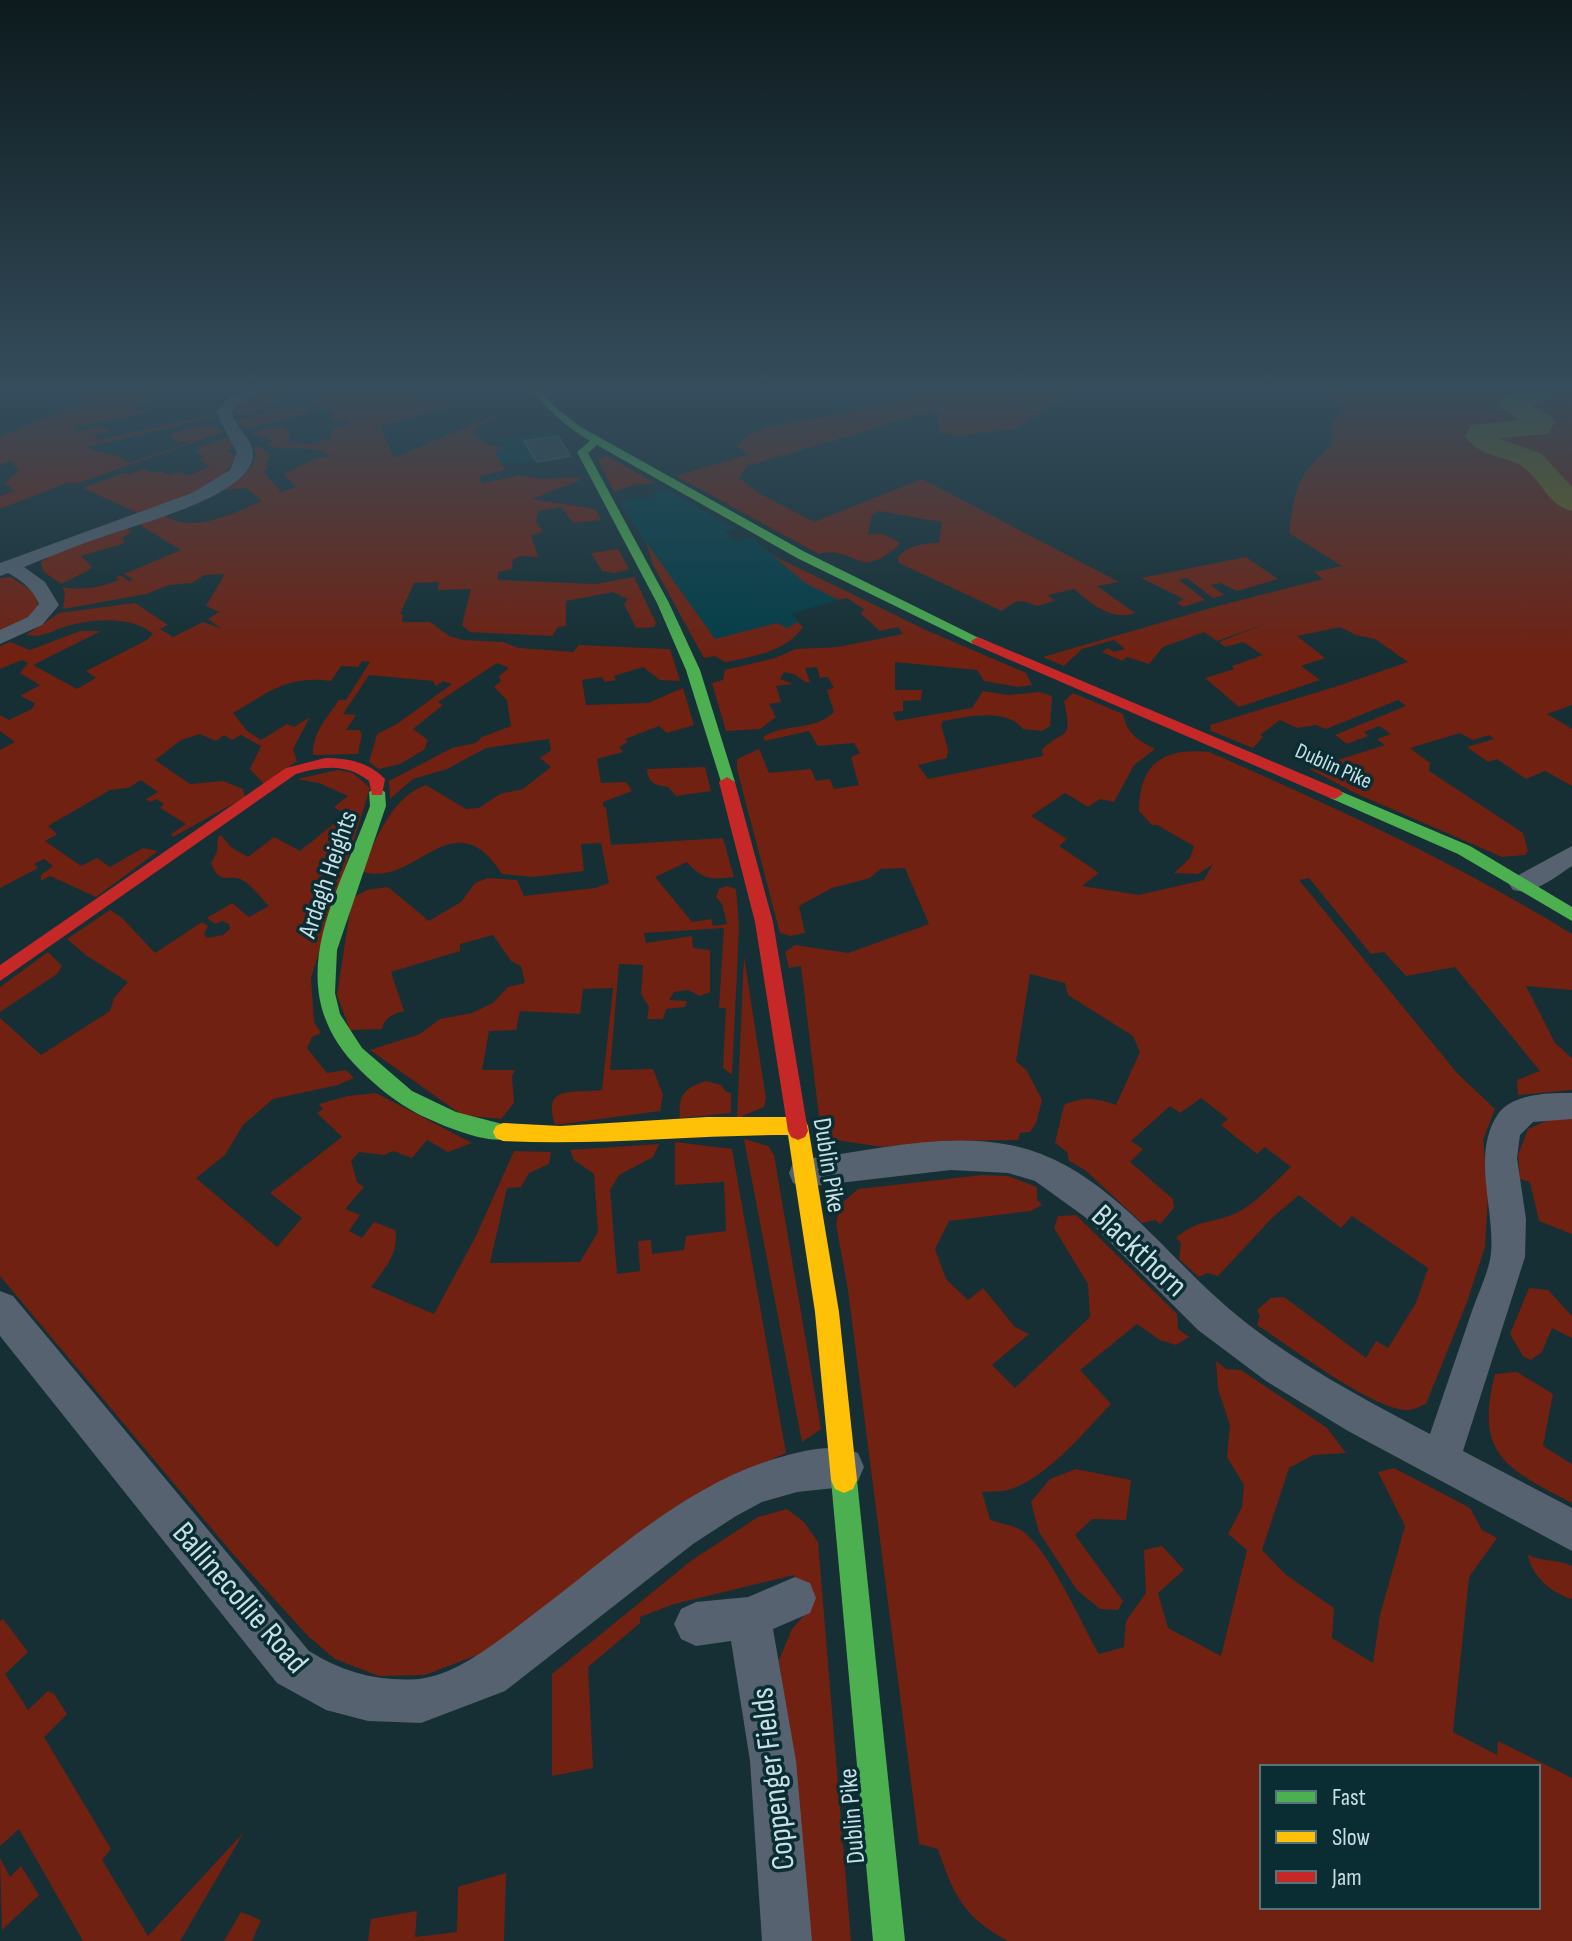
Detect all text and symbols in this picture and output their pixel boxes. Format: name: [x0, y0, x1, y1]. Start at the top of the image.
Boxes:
street label: Dublin Pike: [1291, 738, 1376, 795]
street label: Ardagh Heights: [292, 807, 365, 943]
street label: Dublin Pike: [806, 1116, 851, 1215]
street label: Blackthorn: [1083, 1197, 1195, 1305]
street label: Ballinecollie Road: [164, 1514, 316, 1682]
street label: Coppenger Fields: [743, 1685, 804, 1872]
legend: [1260, 1765, 1540, 1909]
street label: Dublin Pike: [833, 1767, 872, 1865]
text: Fast: [1332, 1783, 1366, 1812]
text: Slow: [1332, 1823, 1370, 1852]
text: Jam: [1331, 1863, 1362, 1892]

